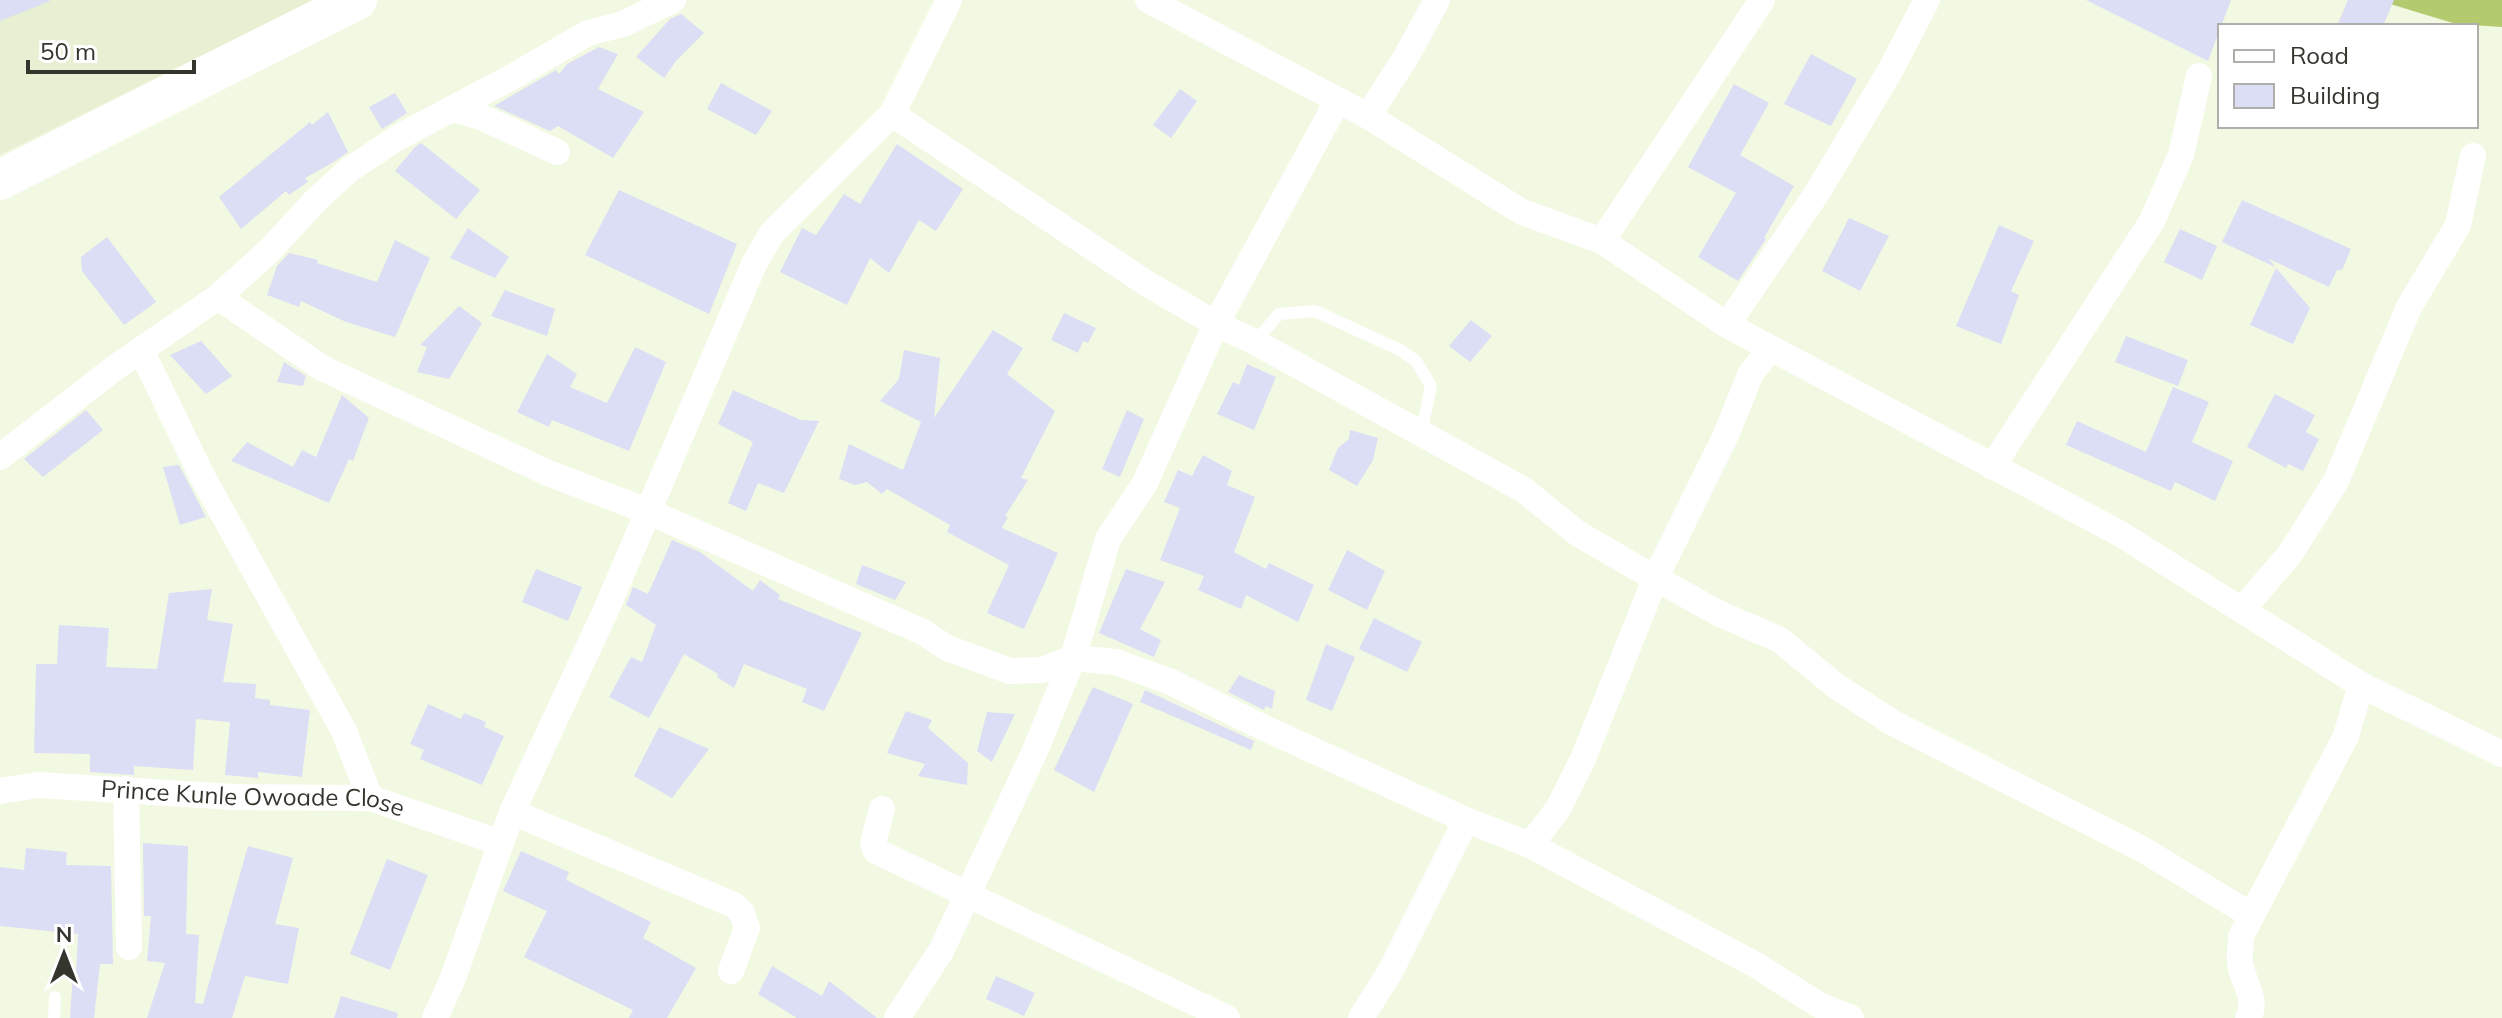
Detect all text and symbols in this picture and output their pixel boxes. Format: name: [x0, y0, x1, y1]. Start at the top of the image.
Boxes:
scale bar: [28, 24, 194, 74]
legend: [2218, 24, 2478, 128]
text: 50 m: [40, 36, 96, 66]
text: Road: [2290, 40, 2349, 70]
text: Building: [2290, 80, 2380, 110]
street label: Prince Kunle Owoade Close: [100, 773, 409, 823]
north arrow: [24, 914, 104, 994]
text: N: [56, 920, 72, 948]

